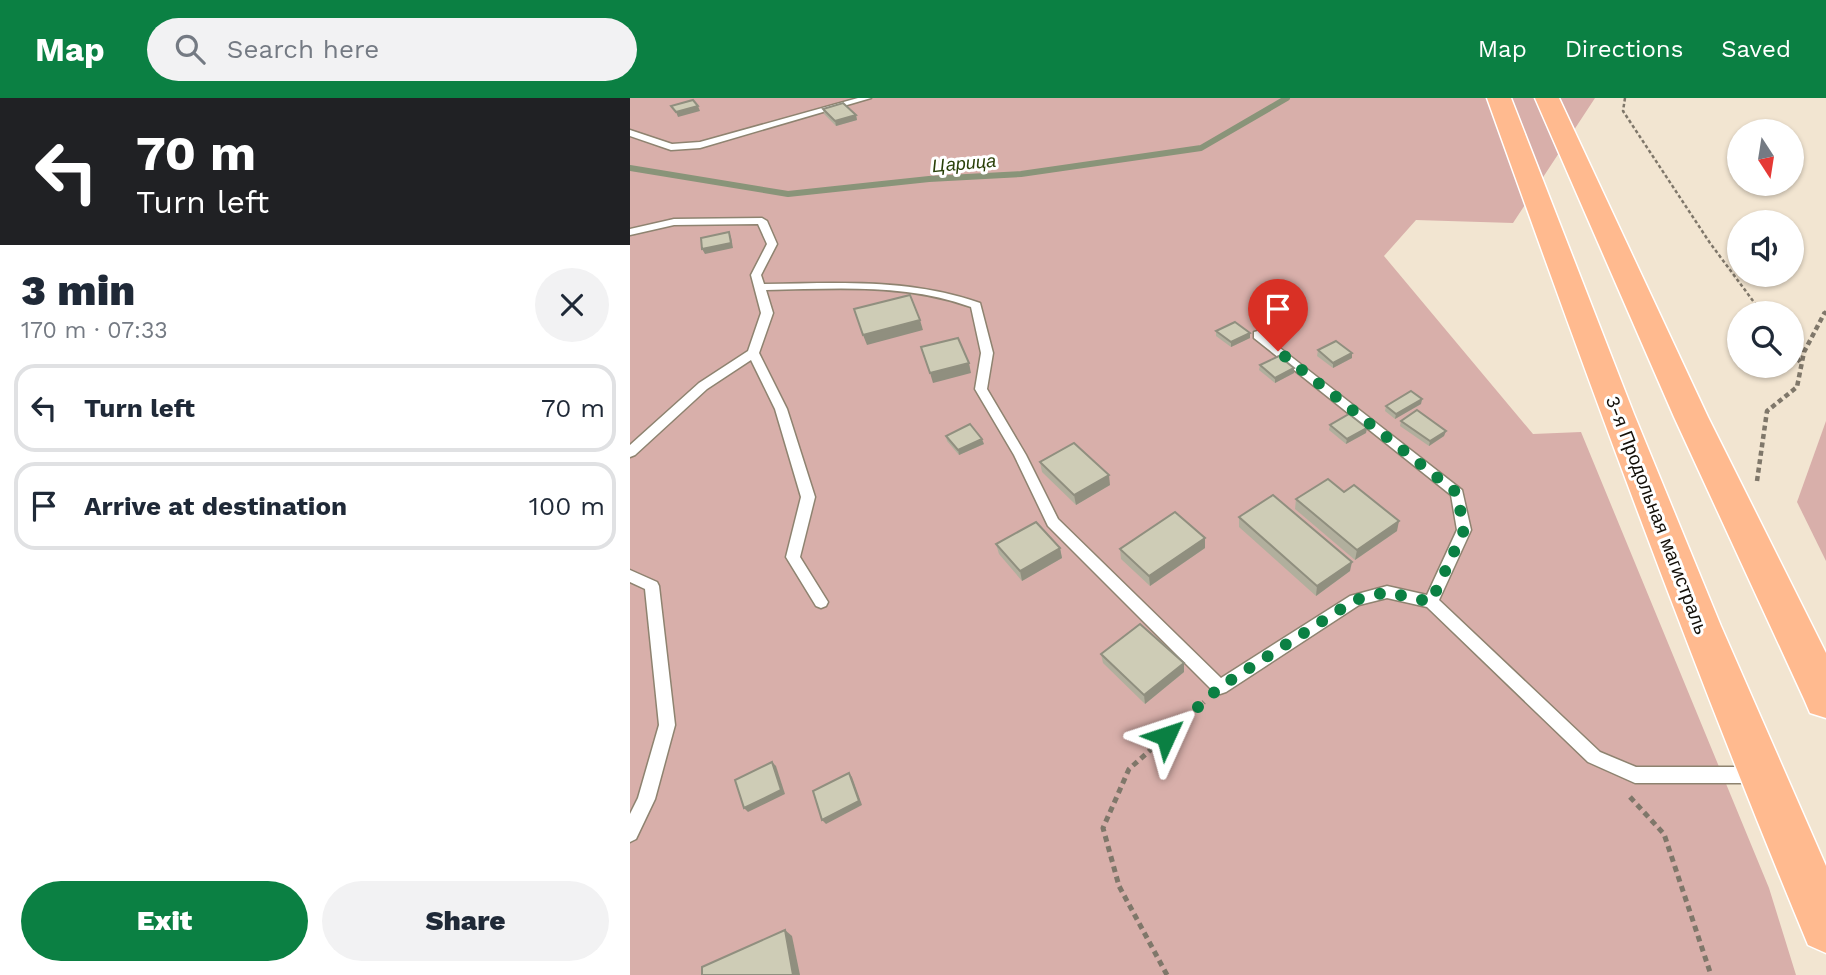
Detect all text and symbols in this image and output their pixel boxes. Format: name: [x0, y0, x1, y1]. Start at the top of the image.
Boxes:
search box: [147, 18, 637, 81]
text: Map: [35, 30, 105, 69]
icon: search: [171, 30, 209, 68]
text: Search here: [227, 34, 379, 64]
text: Map: [1478, 35, 1527, 63]
text: Directions: [1565, 35, 1683, 63]
text: Saved: [1721, 35, 1791, 63]
north arrow: [1727, 119, 1804, 196]
map controls: [1727, 119, 1804, 378]
text: 70 m: [136, 124, 256, 182]
icon: left: [21, 126, 112, 217]
water label: Царица: [931, 150, 997, 176]
text: Turn left: [136, 183, 269, 221]
button: sound: [1727, 210, 1804, 287]
text: 3 min: [21, 266, 135, 315]
button: close: [535, 268, 609, 342]
pin: [1248, 279, 1308, 351]
icon: arrive: [1259, 290, 1297, 328]
button: search: [1727, 301, 1804, 378]
text: 170 m · 07:33: [21, 317, 168, 344]
icon: left: [25, 389, 63, 427]
text: Turn left: [84, 393, 195, 423]
text: 70 m: [541, 393, 605, 423]
street label: 3-я Продольная магистраль: [1601, 393, 1713, 638]
icon: arrive: [25, 487, 63, 525]
text: Arrive at destination: [84, 491, 347, 521]
text: 100 m: [529, 491, 605, 521]
position arrow: [1129, 699, 1203, 773]
button: Exit: [21, 881, 308, 961]
button: Share: [322, 881, 609, 961]

